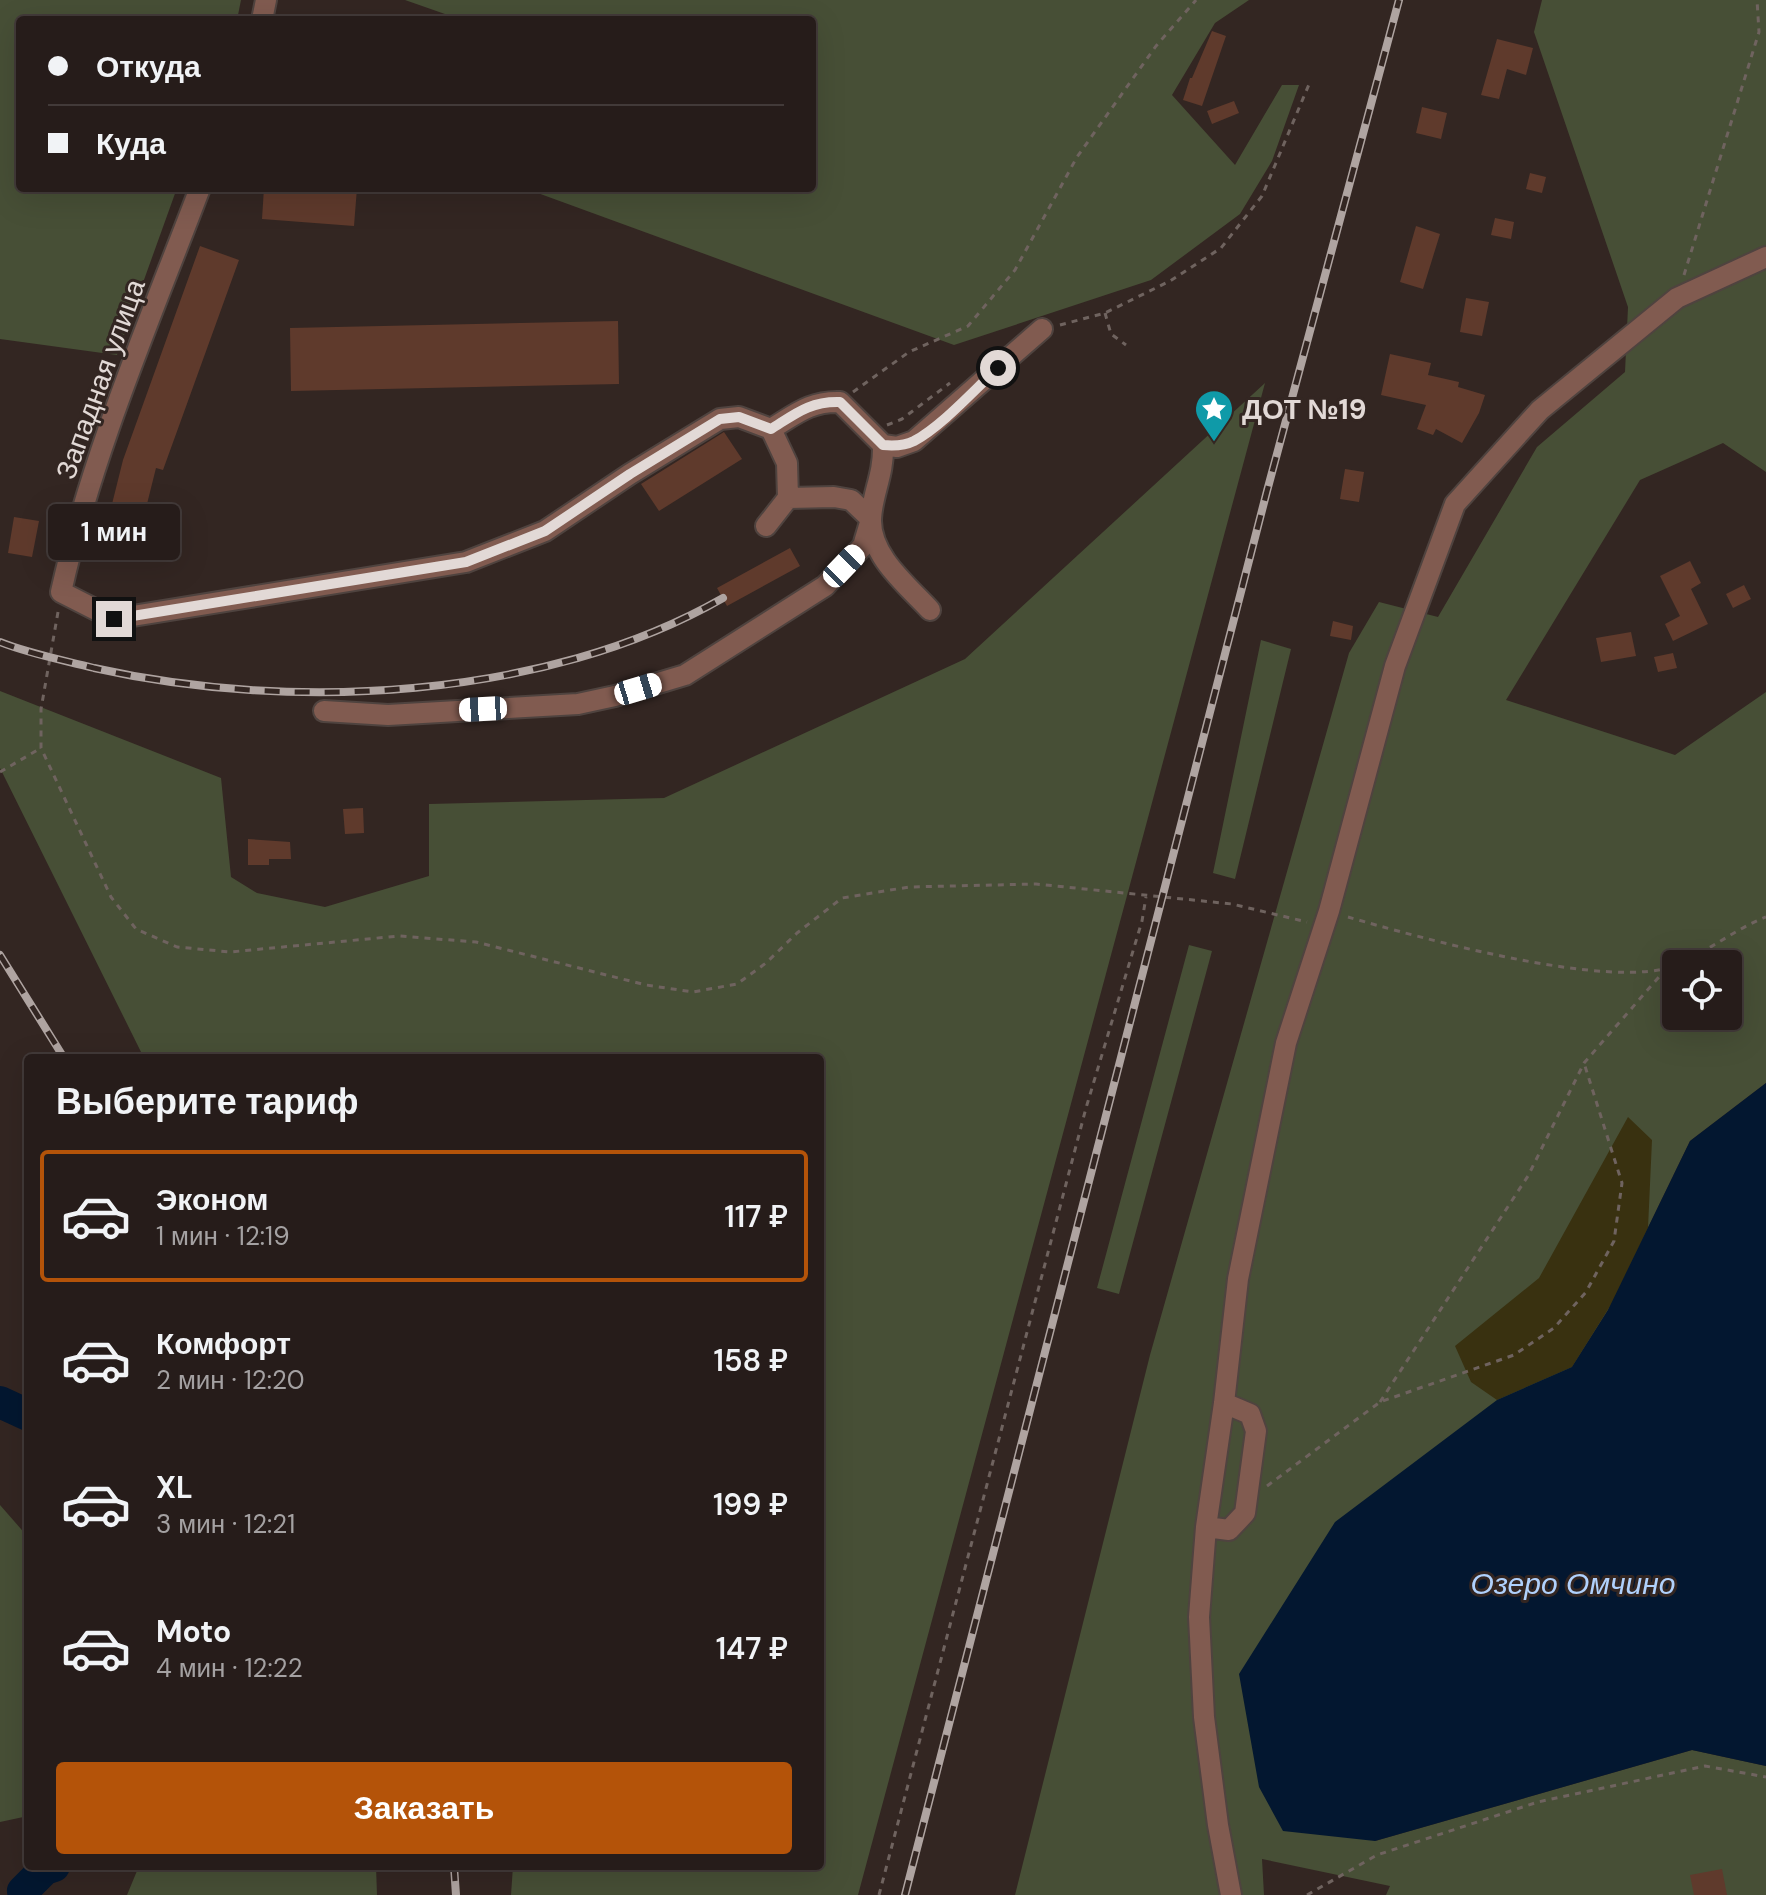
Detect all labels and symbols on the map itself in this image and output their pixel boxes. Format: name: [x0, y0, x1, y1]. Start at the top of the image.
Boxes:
street label: Западная улица: [47, 274, 154, 484]
route start: [980, 350, 1016, 386]
place icon: ДОТ №19: [1193, 388, 1235, 443]
place label: ДОТ №19: [1242, 391, 1367, 428]
callout: 1 мин: [48, 503, 180, 559]
car: [819, 540, 869, 592]
route end: [96, 601, 132, 637]
car: [612, 671, 664, 707]
car: [458, 696, 508, 722]
water label: Озеро Омчино: [1471, 1564, 1675, 1603]

